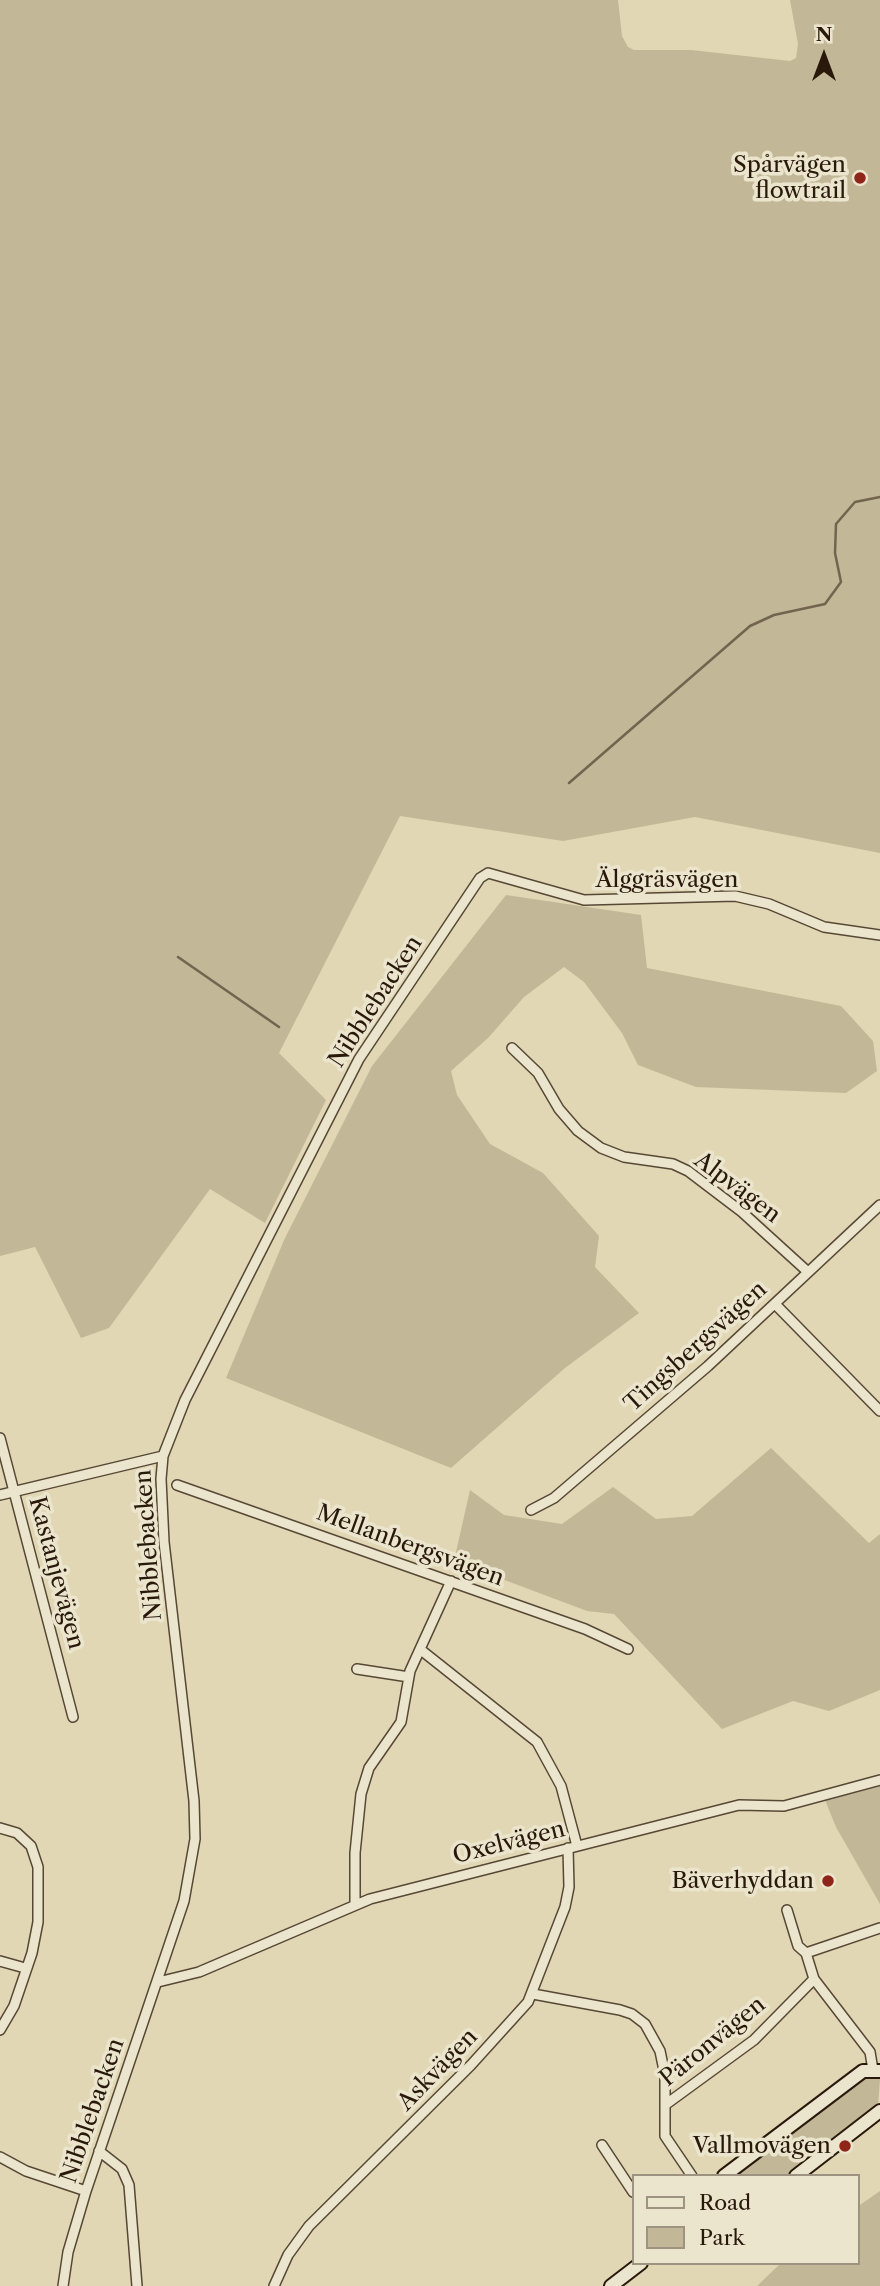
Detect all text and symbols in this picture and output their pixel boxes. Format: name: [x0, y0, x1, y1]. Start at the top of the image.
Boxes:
north arrow: [789, 21, 859, 91]
text: N: [816, 23, 832, 46]
place label: Spårvägen flowtrail: [733, 151, 846, 205]
marker: Spårvägen flowtrail: [852, 170, 868, 186]
street label: Älggräsvägen: [596, 866, 738, 894]
street label: Nibblebacken: [323, 931, 429, 1073]
street label: Alpvägen: [688, 1147, 786, 1229]
street label: Tingsbergsvägen: [619, 1276, 773, 1418]
street label: Nibblebacken: [130, 1469, 168, 1621]
street label: Kastanjevägen: [22, 1494, 90, 1652]
street label: Mellanbergsvägen: [313, 1499, 507, 1593]
street label: Oxelvägen: [450, 1816, 568, 1870]
place label: Bäverhyddan: [672, 1867, 814, 1895]
marker: Bäverhyddan: [820, 1873, 836, 1889]
street label: Päronvägen: [655, 1991, 771, 2093]
street label: Askvägen: [392, 2023, 484, 2117]
street label: Nibblebacken: [55, 2035, 131, 2187]
place label: Vallmovägen: [693, 2132, 831, 2160]
marker: Vallmovägen: [837, 2138, 853, 2154]
legend: [632, 2174, 859, 2265]
text: Road: [699, 2190, 751, 2215]
text: Park: [699, 2225, 745, 2250]

